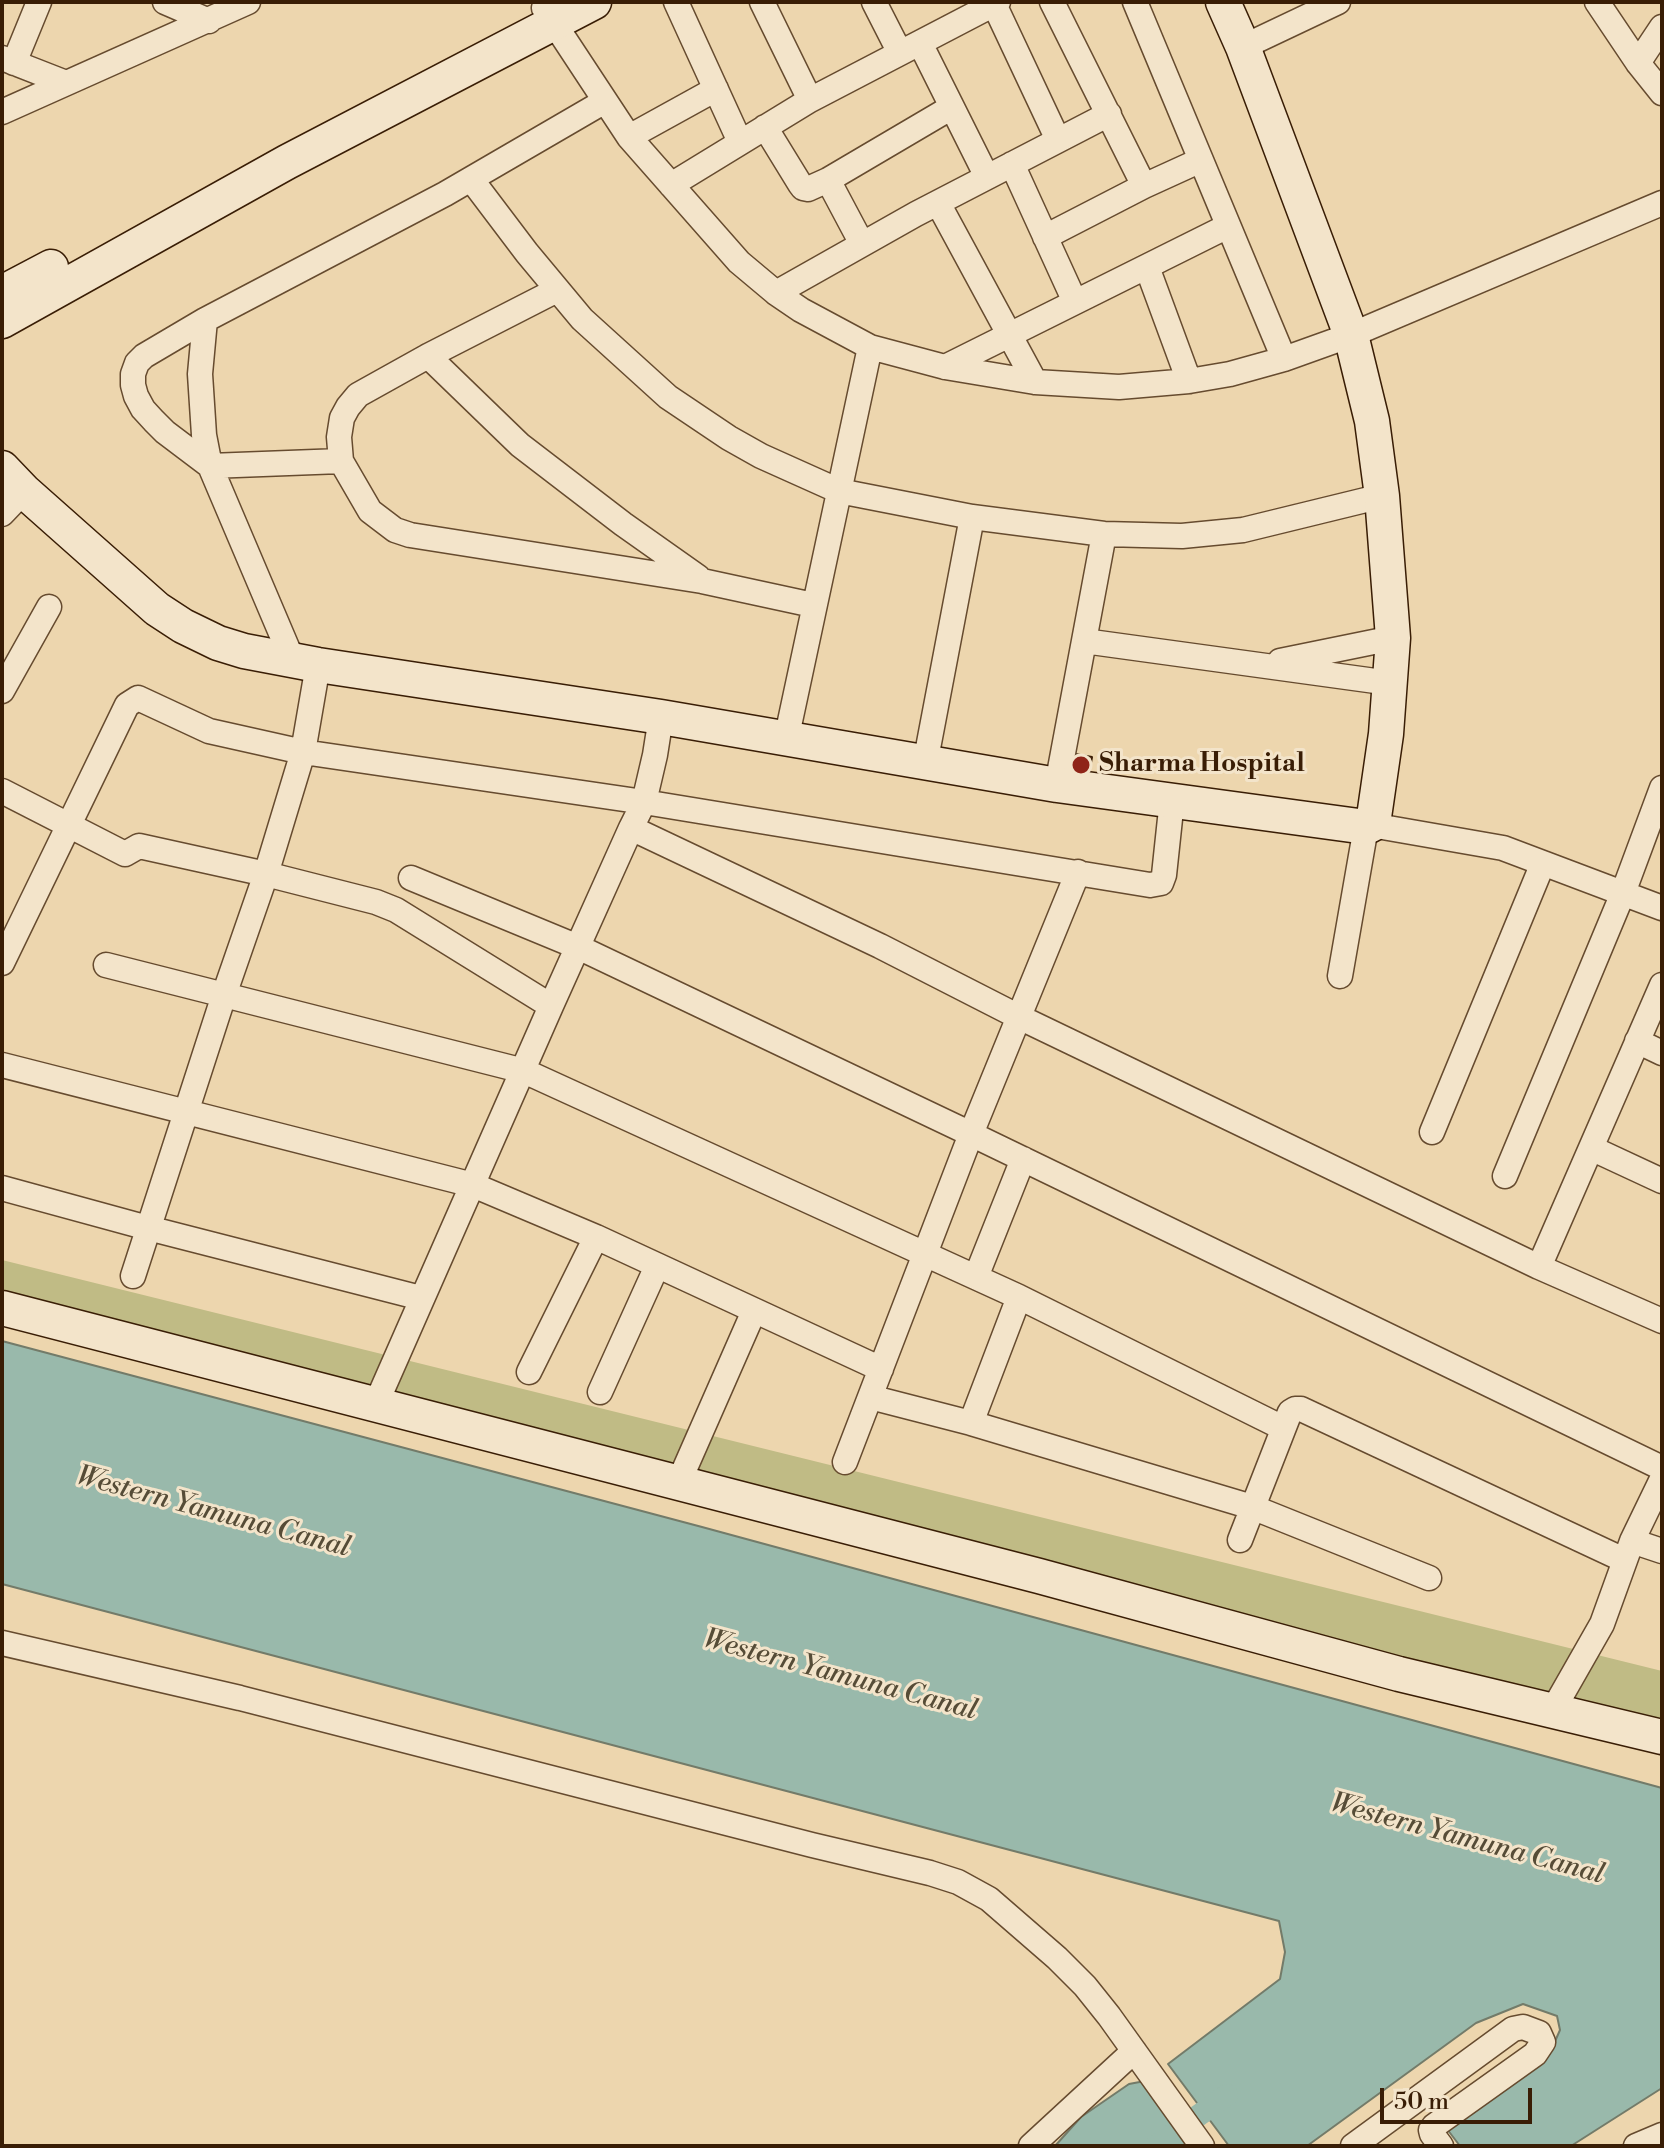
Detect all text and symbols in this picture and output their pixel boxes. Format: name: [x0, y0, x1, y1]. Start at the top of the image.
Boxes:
place label: Sharma Hospital: [1099, 749, 1305, 781]
marker: Sharma Hospital: [1070, 754, 1092, 776]
water label: Western Yamuna Canal: [72, 1460, 354, 1566]
water label: Western Yamuna Canal: [699, 1623, 981, 1729]
water label: Western Yamuna Canal: [1326, 1787, 1608, 1893]
scale bar: [1384, 2072, 1536, 2122]
text: 50 m: [1394, 2087, 1449, 2117]

